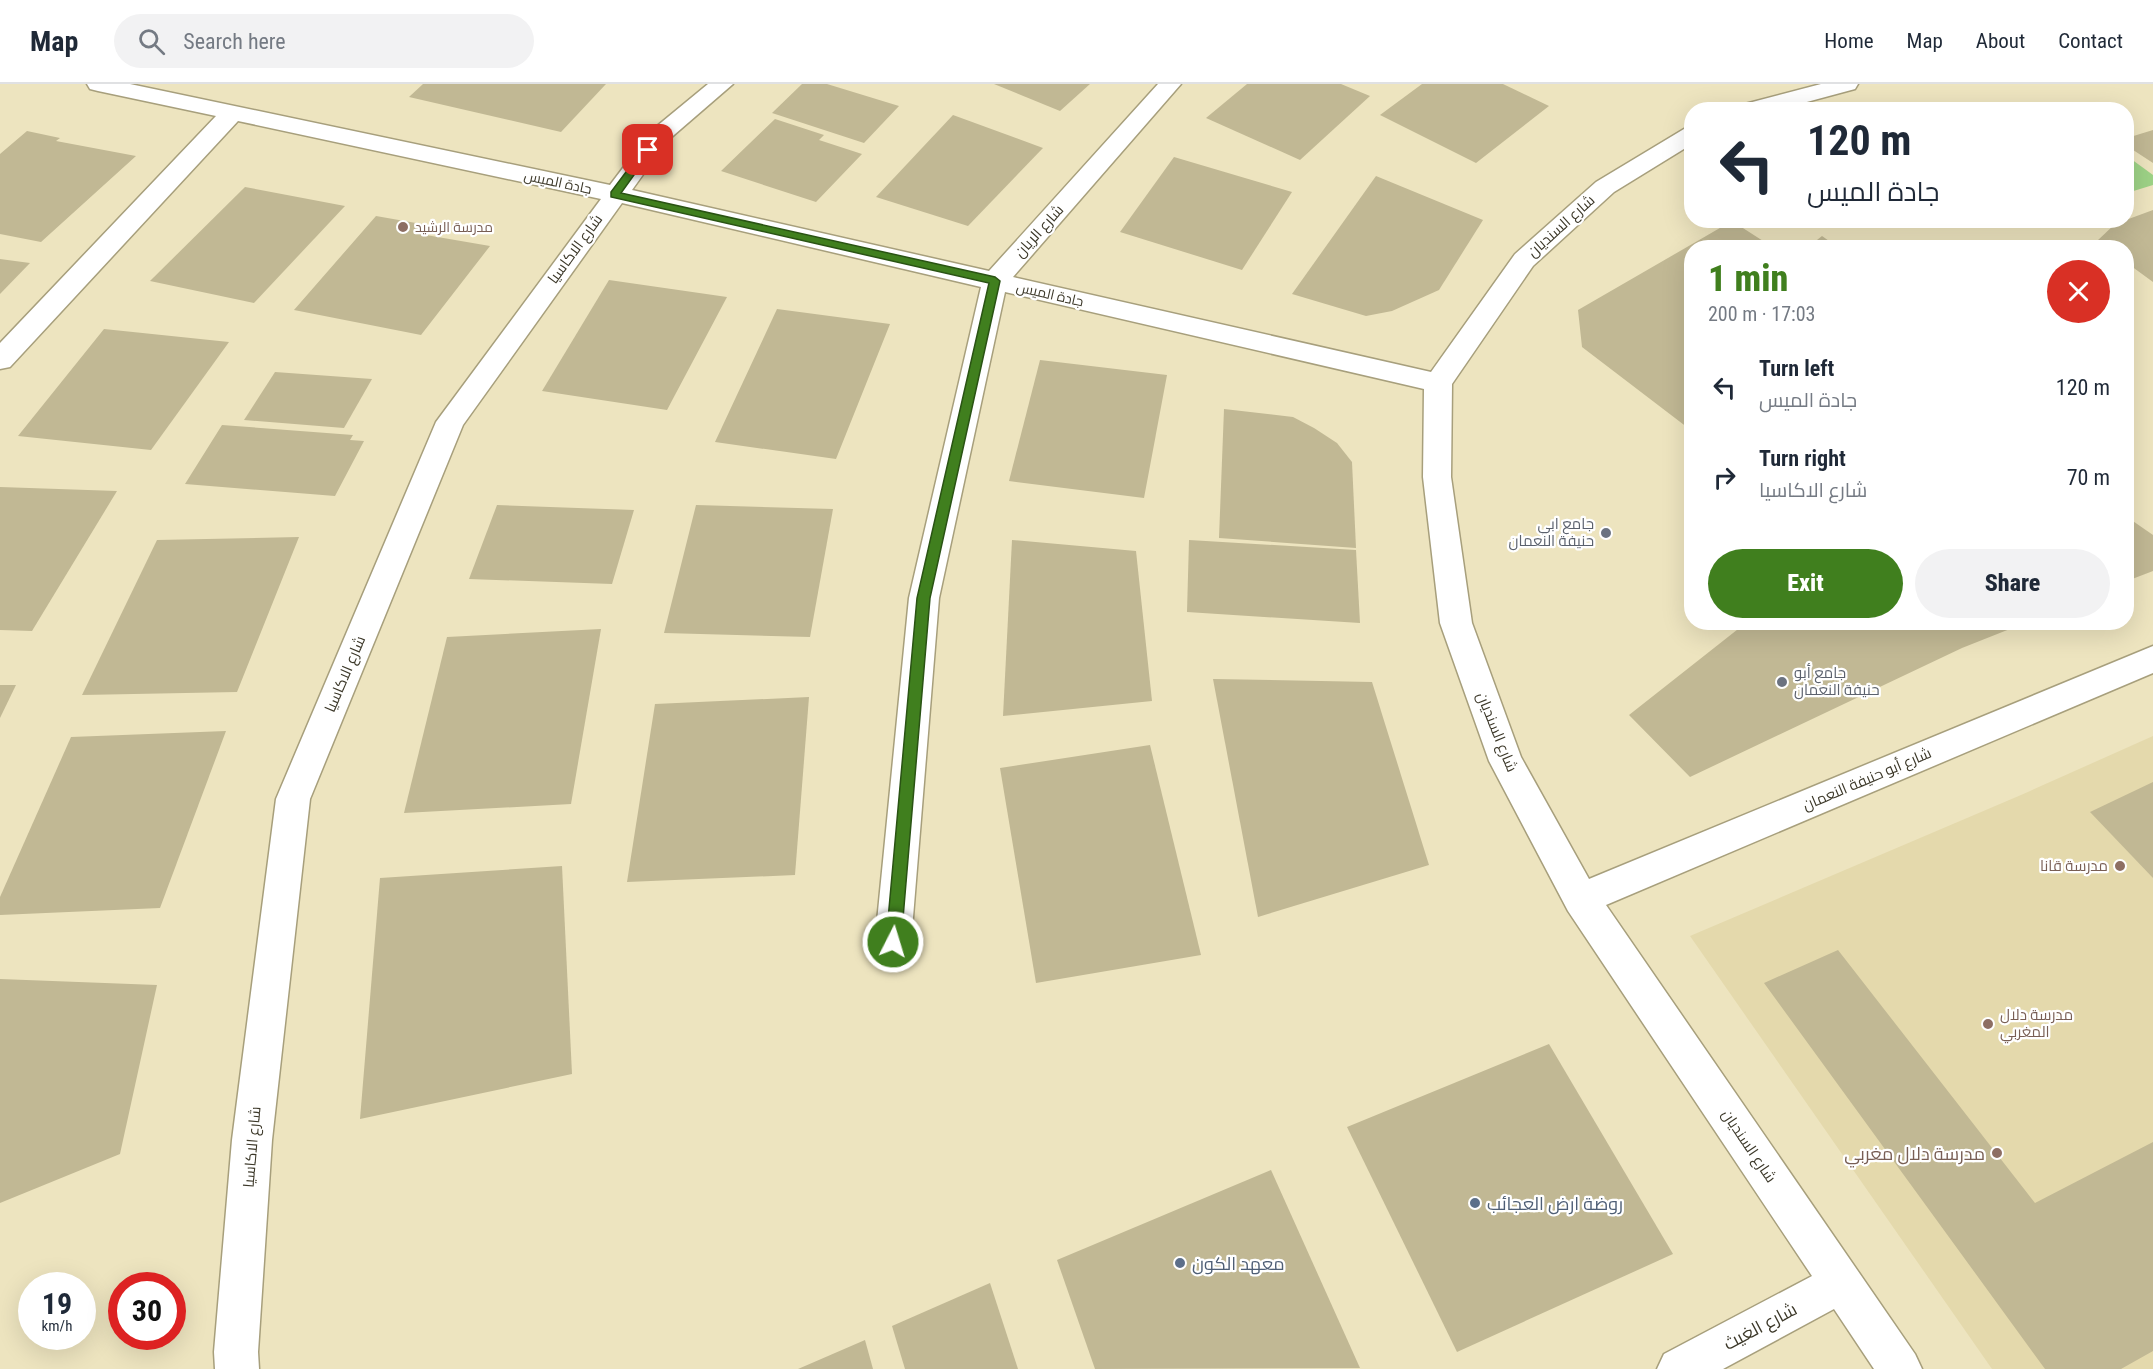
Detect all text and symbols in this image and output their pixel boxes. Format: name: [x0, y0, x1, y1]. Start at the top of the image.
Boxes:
search box: [114, 14, 534, 68]
text: Map: [30, 25, 78, 58]
icon: search: [135, 25, 168, 58]
text: Search here: [183, 29, 286, 54]
text: Home: [1824, 29, 1874, 53]
text: Map: [1907, 29, 1943, 53]
text: About: [1976, 29, 2025, 53]
text: Contact: [2058, 29, 2123, 53]
text: 120 m: [1807, 116, 1912, 165]
pin: [622, 124, 673, 175]
icon: left: [1708, 126, 1786, 204]
icon: arrive: [631, 133, 664, 166]
street label: جادة الميس: [523, 167, 593, 197]
text: جادة الميس: [1807, 176, 1939, 208]
street label: شارع السنديان: [1524, 191, 1600, 262]
street label: شارع الريان: [1011, 201, 1069, 262]
street label: شارع الاكاسيا: [544, 211, 608, 288]
place label: مدرسة الرشيد: [415, 219, 493, 235]
marker: مدرسة الرشيد: [396, 220, 410, 234]
text: 1 min: [1708, 258, 1788, 300]
button: close: [2047, 260, 2110, 323]
street label: جادة الميس: [1015, 278, 1085, 310]
text: 200 m · 17:03: [1708, 302, 1815, 326]
text: Turn left: [1759, 356, 1834, 381]
icon: left: [1708, 371, 1741, 404]
text: 120 m: [2056, 375, 2110, 400]
text: جادة الميس: [1759, 388, 1857, 412]
text: Turn right: [1759, 446, 1846, 471]
icon: right: [1708, 461, 1741, 494]
text: 70 m: [2067, 465, 2110, 490]
text: شارع الاكاسيا: [1759, 478, 1867, 502]
place label: جامع ابي حنيفة النعمان: [1509, 515, 1594, 551]
marker: جامع ابي حنيفة النعمان: [1599, 526, 1613, 540]
button: Exit: [1708, 549, 1903, 618]
button: Share: [1915, 549, 2110, 618]
street label: شارع الاكاسيا: [321, 633, 371, 716]
place label: جامع أبو حنيفة النعمان: [1794, 663, 1880, 700]
marker: جامع أبو حنيفة النعمان: [1775, 675, 1789, 689]
street label: شارع السنديان: [1471, 689, 1521, 775]
street label: شارع أبو حنيفة النعمان: [1800, 743, 1935, 816]
place label: مدرسة قانا: [2040, 857, 2108, 875]
marker: مدرسة قانا: [2113, 859, 2127, 873]
position arrow: [861, 910, 925, 974]
place label: مدرسة دلال المغربي: [2000, 1006, 2073, 1044]
marker: مدرسة دلال المغربي: [1981, 1017, 1995, 1031]
street label: شارع الاكاسيا: [239, 1106, 266, 1188]
street label: شارع السنديان: [1716, 1106, 1780, 1187]
place label: مدرسة دلال مغربي: [1844, 1143, 1985, 1168]
marker: مدرسة دلال مغربي: [1990, 1146, 2004, 1160]
place label: روضة ارض العجائب: [1487, 1193, 1623, 1215]
marker: روضة ارض العجائب: [1468, 1196, 1482, 1210]
place label: معهد الكون: [1192, 1253, 1285, 1275]
marker: معهد الكون: [1173, 1256, 1187, 1270]
speed limit sign: 30: [108, 1272, 186, 1350]
text: 19: [42, 1286, 72, 1321]
street label: شارع الغيث: [1720, 1298, 1801, 1356]
text: km/h: [42, 1317, 72, 1335]

